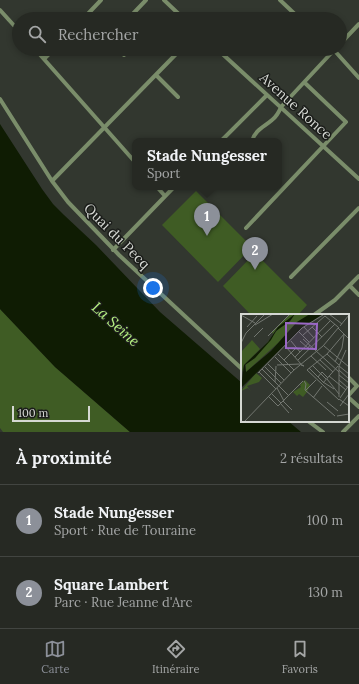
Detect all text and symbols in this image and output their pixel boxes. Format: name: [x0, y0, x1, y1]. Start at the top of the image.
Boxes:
search box: [12, 12, 347, 56]
icon: search: [26, 23, 48, 45]
text: Rechercher: [58, 25, 138, 44]
street label: Avenue Ronce: [255, 68, 336, 144]
popup: [132, 138, 282, 190]
text: Stade Nungesser: [147, 146, 267, 165]
text: Sport: [147, 165, 180, 182]
street label: Quai du Pecq: [80, 199, 154, 273]
pin: 1: [194, 203, 220, 236]
pin: 2: [242, 237, 268, 270]
your location: [143, 278, 163, 298]
water label: La Seine: [88, 298, 144, 350]
inset map: [241, 314, 349, 422]
scale bar: [12, 404, 90, 423]
text: 100 m: [18, 406, 48, 420]
text: À proximité: [16, 447, 112, 469]
text: 2 résultats: [280, 450, 343, 467]
text: Stade Nungesser: [54, 503, 174, 522]
text: 1: [26, 512, 32, 529]
text: 100 m: [307, 512, 343, 529]
text: Sport · Rue de Touraine: [54, 522, 196, 539]
text: Square Lambert: [54, 575, 169, 594]
text: 2: [26, 584, 32, 601]
text: 130 m: [308, 584, 343, 601]
text: Parc · Rue Jeanne d'Arc: [54, 594, 193, 611]
tab: Carte: [41, 638, 70, 676]
tab: Itinéraire: [152, 638, 200, 676]
tab: Favoris: [282, 638, 318, 676]

